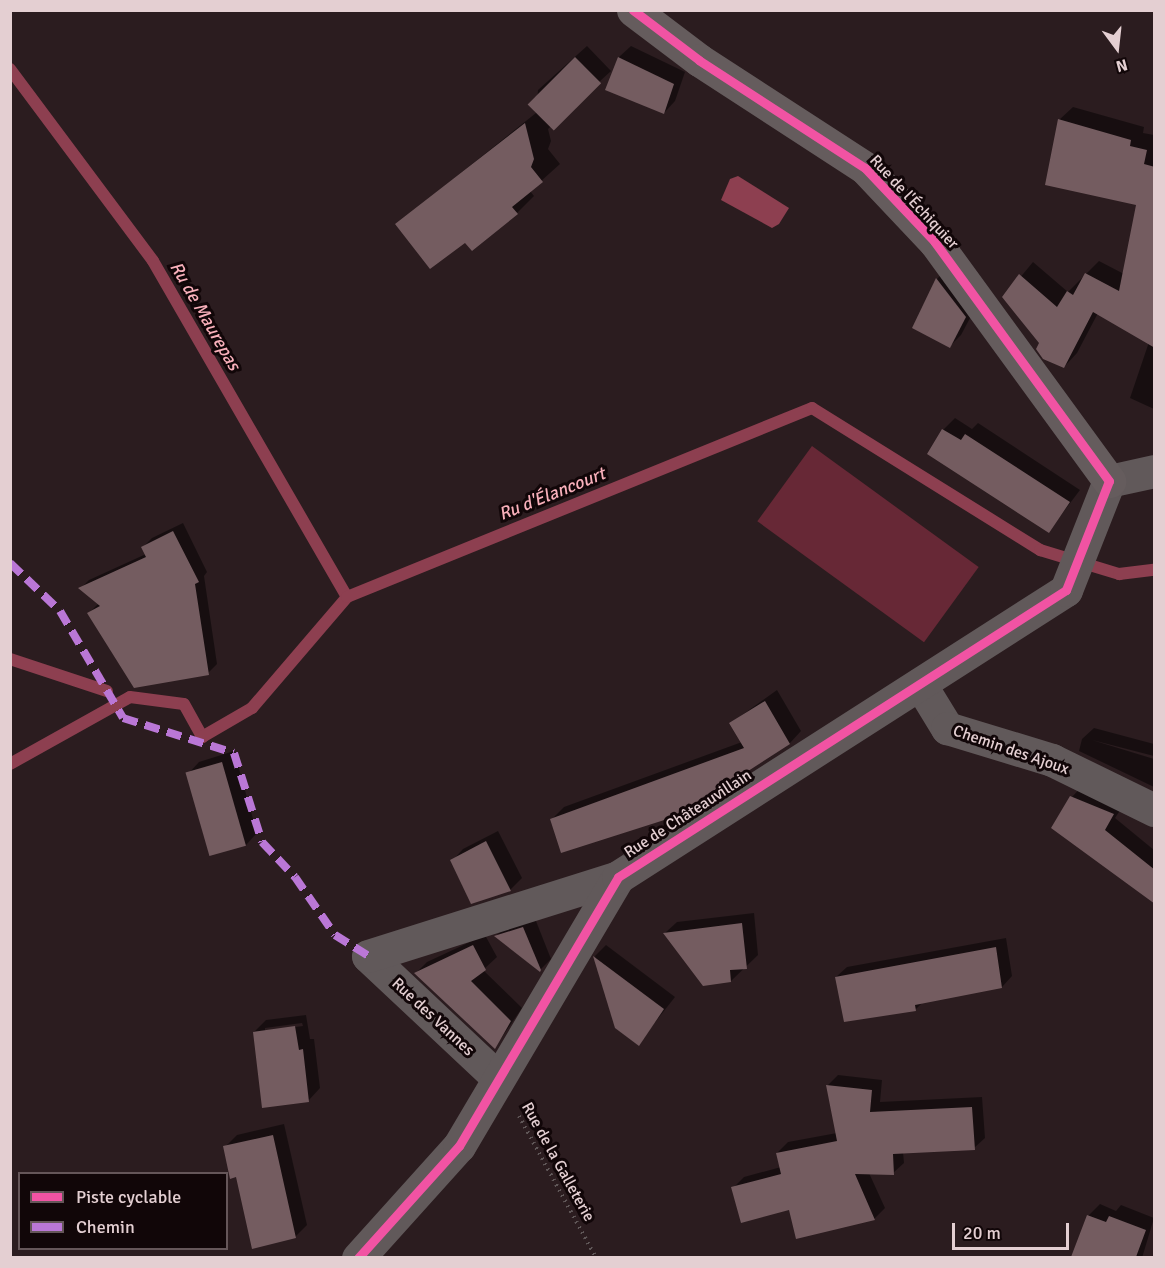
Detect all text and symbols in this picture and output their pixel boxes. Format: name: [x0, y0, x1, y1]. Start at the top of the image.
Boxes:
north arrow: [1087, 18, 1147, 78]
text: N: [1114, 54, 1130, 76]
street label: Rue de l'Échiquier: [865, 151, 963, 253]
water label: Ru de Maurepas: [165, 258, 245, 374]
water label: Ru d'Élancourt: [496, 463, 608, 525]
street label: Chemin des Ajoux: [950, 721, 1072, 779]
street label: Rue de Châteauvillain: [621, 766, 755, 862]
street label: Rue des Vannes: [388, 974, 478, 1060]
street label: Rue de la Galleterie: [517, 1099, 599, 1225]
legend: [18, 1172, 228, 1250]
text: Piste cyclable: [76, 1186, 181, 1208]
scale bar: [955, 1211, 1072, 1249]
text: Chemin: [76, 1216, 135, 1238]
text: 20 m: [963, 1222, 1001, 1244]

